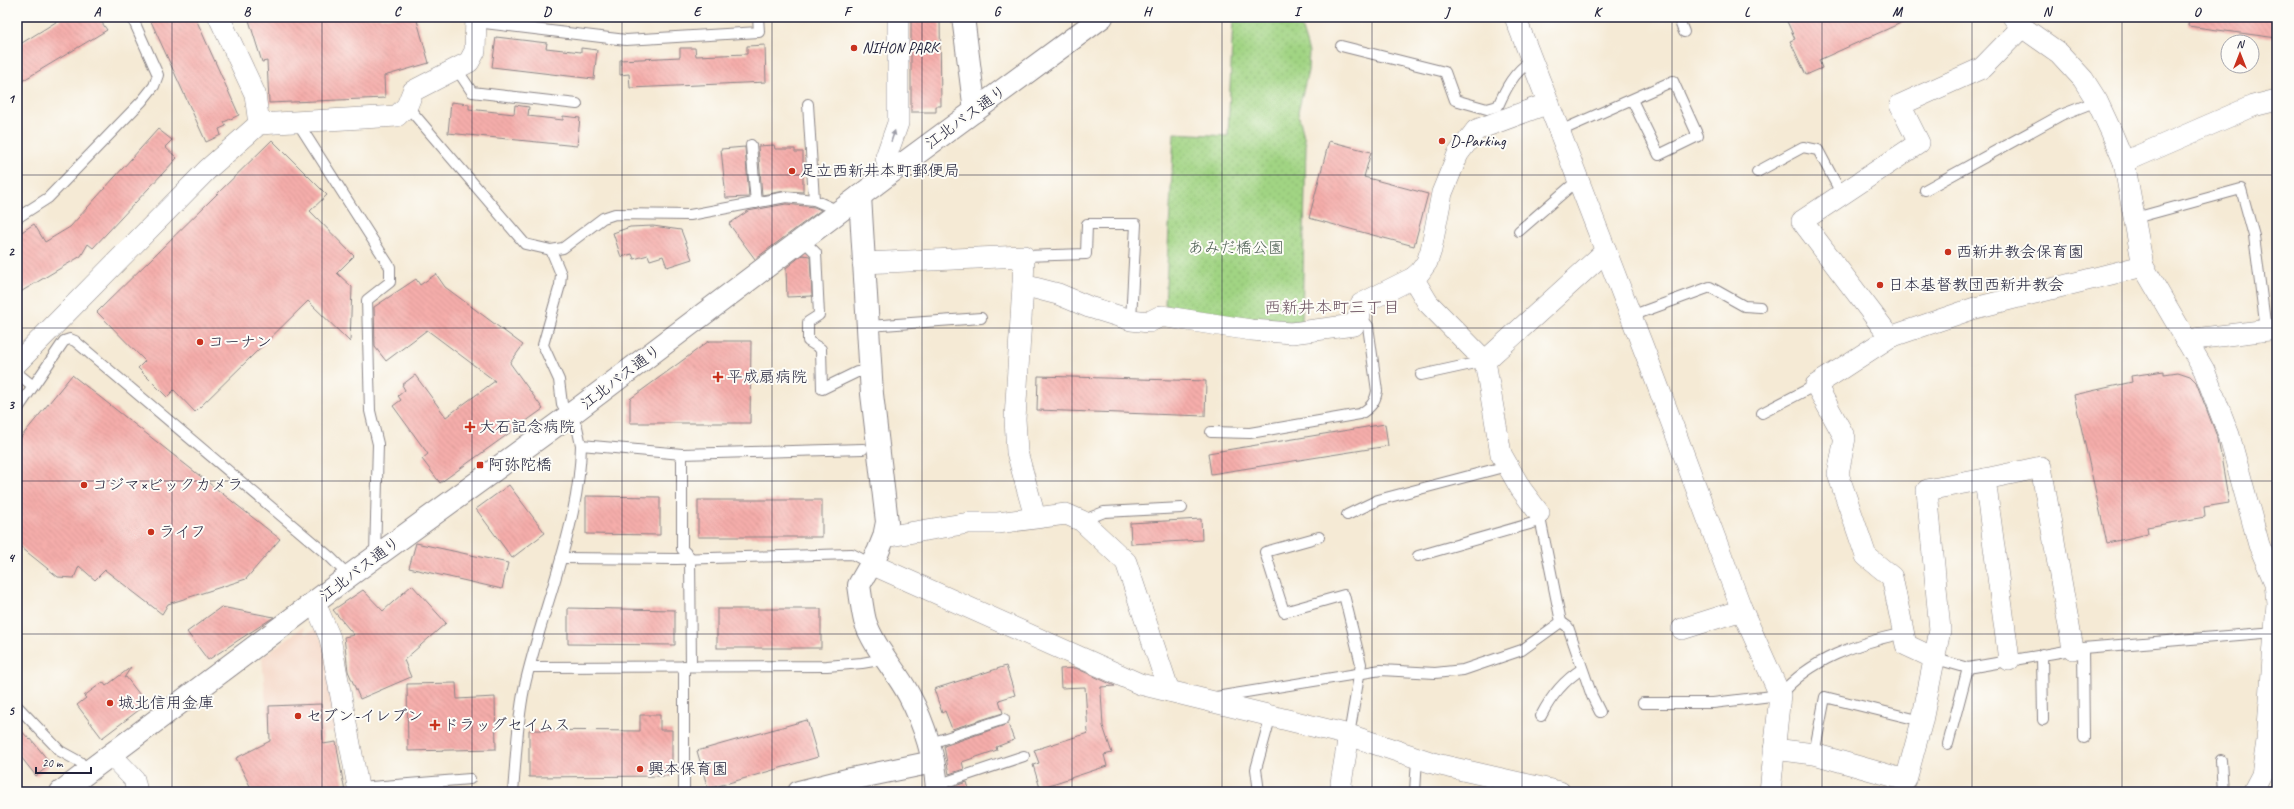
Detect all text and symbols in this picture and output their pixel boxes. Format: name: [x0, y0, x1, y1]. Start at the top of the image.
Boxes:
text: A: [94, 4, 102, 20]
text: B: [244, 4, 252, 20]
text: C: [394, 4, 402, 20]
text: D: [543, 4, 552, 20]
text: E: [694, 4, 703, 20]
text: F: [844, 4, 853, 20]
text: G: [994, 4, 1002, 20]
text: H: [1143, 4, 1153, 20]
text: I: [1294, 4, 1303, 20]
text: J: [1444, 4, 1451, 20]
text: K: [1594, 4, 1604, 20]
text: L: [1744, 4, 1751, 20]
text: M: [1892, 4, 1903, 20]
text: N: [2043, 4, 2054, 20]
text: O: [2194, 4, 2203, 20]
north arrow: [2220, 34, 2260, 74]
text: N: [2237, 37, 2246, 51]
place label: NIHON PARK: [862, 38, 941, 58]
marker: NIHON PARK: [849, 43, 859, 53]
street label: 江北バス通り: [921, 81, 1011, 153]
text: 1: [8, 91, 16, 107]
one-way arrow: [890, 130, 896, 142]
place label: D-Parking: [1450, 131, 1507, 151]
marker: D-Parking: [1437, 136, 1447, 146]
place label: 足立西新井本町郵便局: [800, 161, 960, 181]
marker: 足立西新井本町郵便局: [787, 166, 797, 176]
park label: あみだ橋公園: [1188, 238, 1284, 258]
place label: 西新井教会保育園: [1956, 242, 2084, 262]
text: 2: [8, 244, 15, 260]
marker: 西新井教会保育園: [1943, 247, 1953, 257]
place label: 日本基督教団西新井教会: [1888, 275, 2064, 295]
marker: 日本基督教団西新井教会: [1875, 280, 1885, 290]
district label: 西新井本町三丁目: [1264, 297, 1400, 318]
place label: コーナン: [208, 332, 272, 352]
marker: コーナン: [195, 337, 205, 347]
street label: 江北バス通り: [577, 340, 665, 414]
place label: 平成扇病院: [727, 367, 807, 387]
marker: 平成扇病院: [712, 371, 724, 383]
text: 3: [8, 397, 15, 413]
place label: 大石記念病院: [479, 417, 575, 437]
marker: 大石記念病院: [464, 421, 476, 433]
place label: 阿弥陀橋: [488, 455, 552, 475]
marker: 阿弥陀橋: [475, 460, 485, 470]
place label: コジマ×ビックカメラ: [92, 475, 243, 495]
marker: コジマ×ビックカメラ: [79, 480, 89, 490]
place label: ライフ: [159, 522, 206, 542]
marker: ライフ: [146, 527, 156, 537]
street label: 江北バス通り: [316, 532, 404, 606]
text: 4: [8, 550, 16, 566]
place label: 城北信用金庫: [118, 693, 214, 713]
marker: 城北信用金庫: [105, 698, 115, 708]
text: 5: [8, 703, 15, 719]
place label: セブン-イレブン: [306, 706, 423, 726]
marker: セブン-イレブン: [293, 711, 303, 721]
place label: ドラッグセイムス: [443, 715, 570, 735]
marker: ドラッグセイムス: [430, 720, 440, 730]
scale bar: [36, 749, 91, 775]
text: 20 m: [42, 755, 64, 771]
place label: 興本保育園: [648, 759, 728, 779]
marker: 興本保育園: [635, 764, 645, 774]

